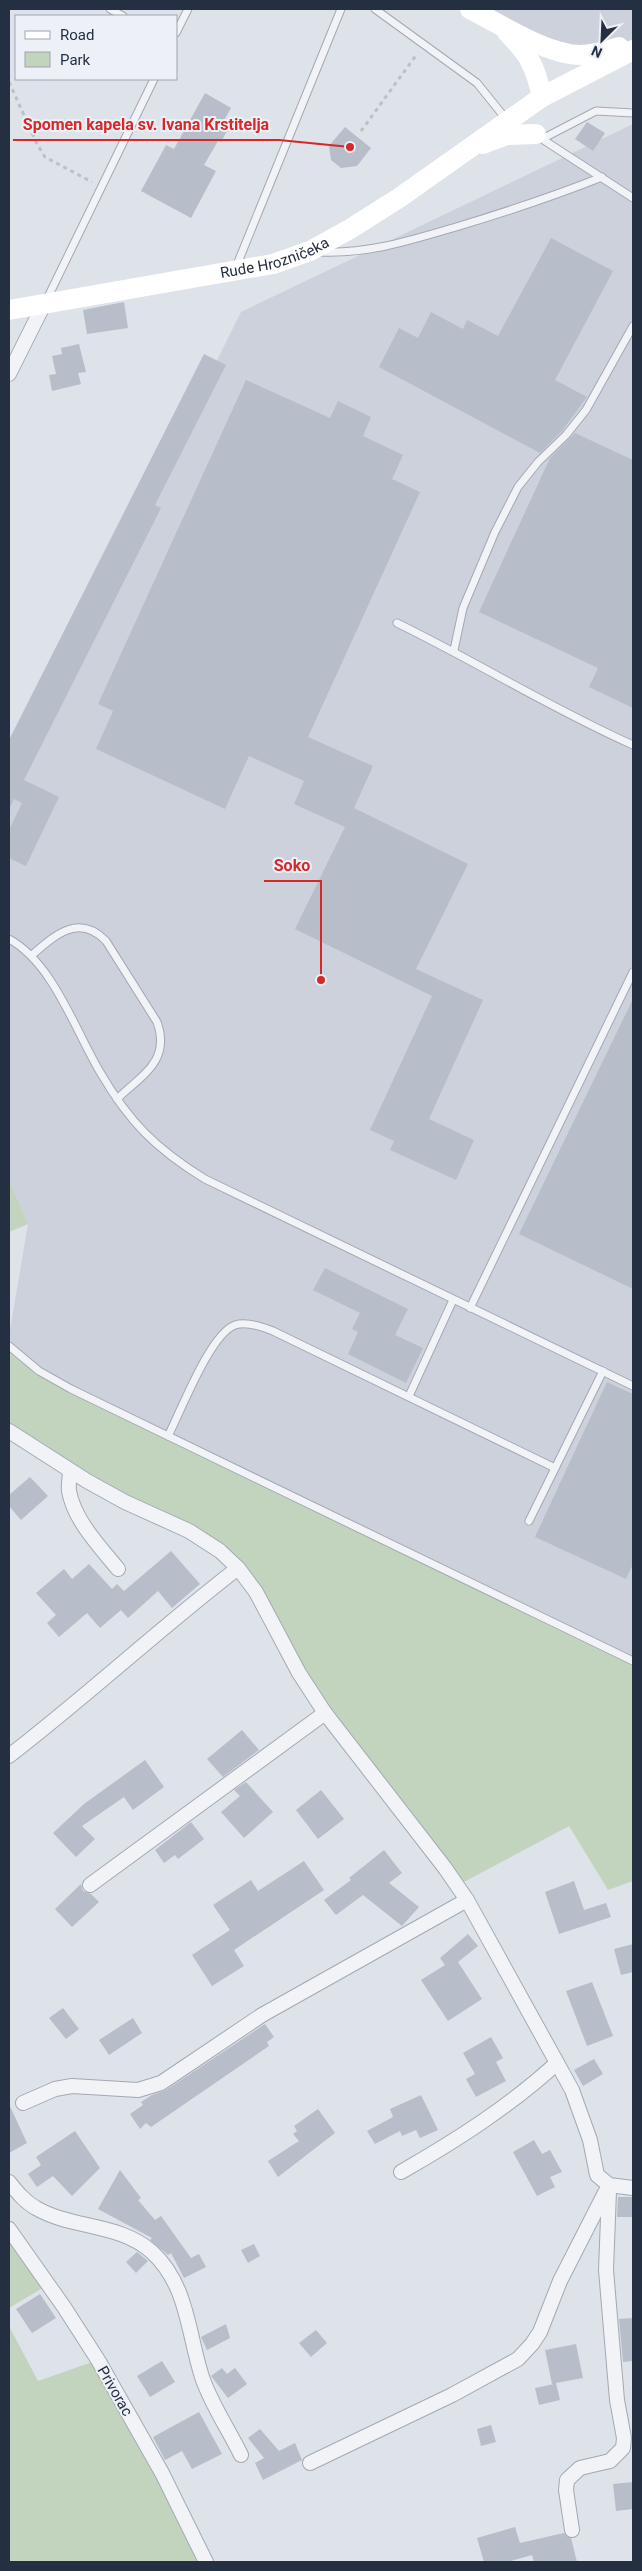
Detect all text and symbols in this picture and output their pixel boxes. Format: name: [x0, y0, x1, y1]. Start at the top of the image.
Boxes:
legend: [15, 15, 178, 80]
north arrow: [577, 15, 627, 65]
text: Road: [60, 26, 94, 44]
text: N: [589, 43, 604, 61]
text: Park: [60, 51, 91, 69]
callout: Spomen kapela sv. Ivana Krstitelja: [13, 109, 279, 140]
text: Spomen kapela sv. Ivana Krstitelja: [23, 115, 270, 134]
street label: Rude Hrozničeka: [219, 233, 332, 282]
callout: Soko: [264, 850, 321, 881]
text: Soko: [274, 856, 310, 875]
street label: Privorac: [94, 2363, 137, 2419]

